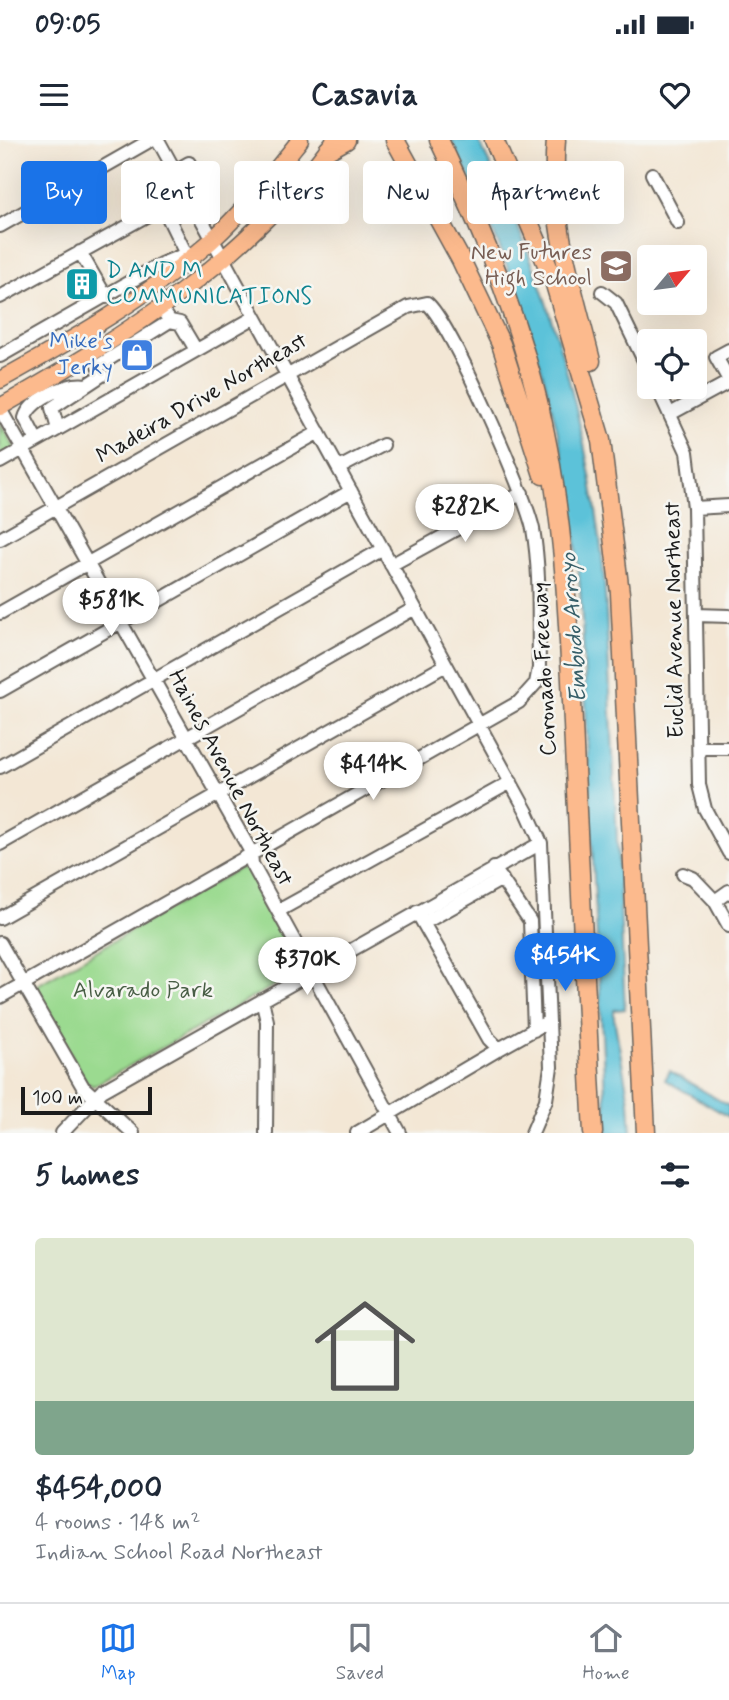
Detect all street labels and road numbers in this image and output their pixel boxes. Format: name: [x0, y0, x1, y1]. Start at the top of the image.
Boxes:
street label: Madeira Drive Northeast: [91, 326, 313, 472]
street label: Euclid Avenue Northeast: [658, 501, 692, 739]
street label: Coronado Freeway: [525, 581, 565, 757]
street label: Haines Avenue Northeast: [160, 665, 300, 891]

